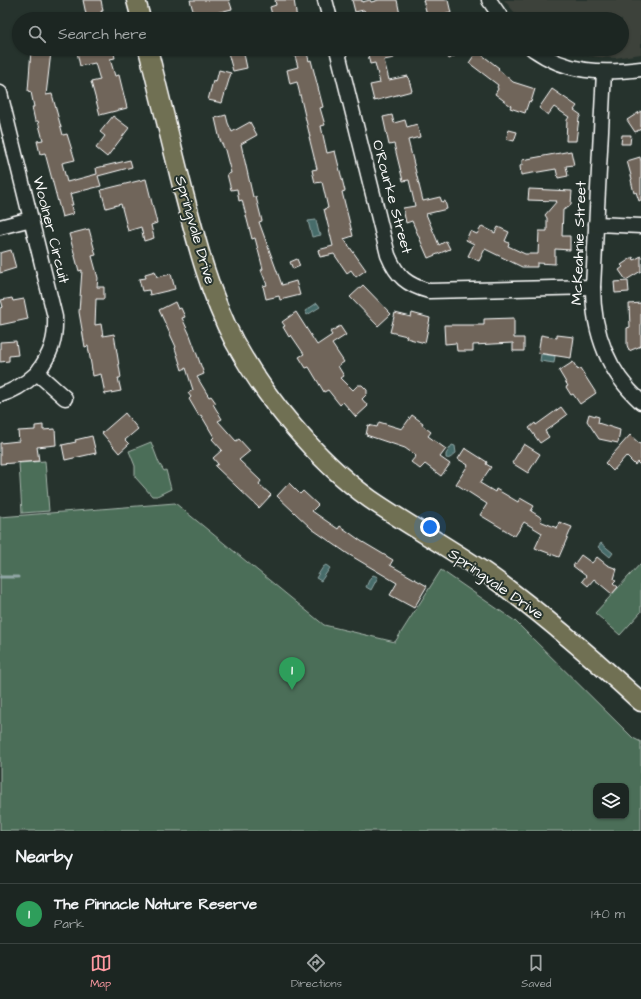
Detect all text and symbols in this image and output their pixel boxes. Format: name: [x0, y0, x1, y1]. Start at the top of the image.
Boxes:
search box: [12, 12, 629, 56]
icon: search: [26, 23, 48, 45]
text: Search here: [58, 24, 147, 45]
street label: O'Rourke Street: [367, 138, 417, 256]
street label: Springvale Drive: [169, 173, 221, 287]
street label: Woolner Circuit: [28, 174, 74, 286]
street label: McKeahnie Street: [566, 181, 592, 305]
your location: [420, 517, 440, 537]
street label: Springvale Drive: [444, 543, 548, 625]
pin: 1: [279, 657, 305, 690]
map controls: [593, 783, 629, 819]
button: layers: [593, 783, 629, 819]
text: Nearby: [16, 845, 73, 869]
text: The Pinnacle Nature Reserve: [54, 894, 257, 915]
text: 1: [28, 905, 30, 923]
text: 140 m: [591, 905, 625, 923]
text: Park: [54, 915, 84, 933]
tab: Map: [90, 952, 112, 991]
tab: Directions: [291, 952, 342, 991]
tab: Saved: [521, 952, 551, 991]

